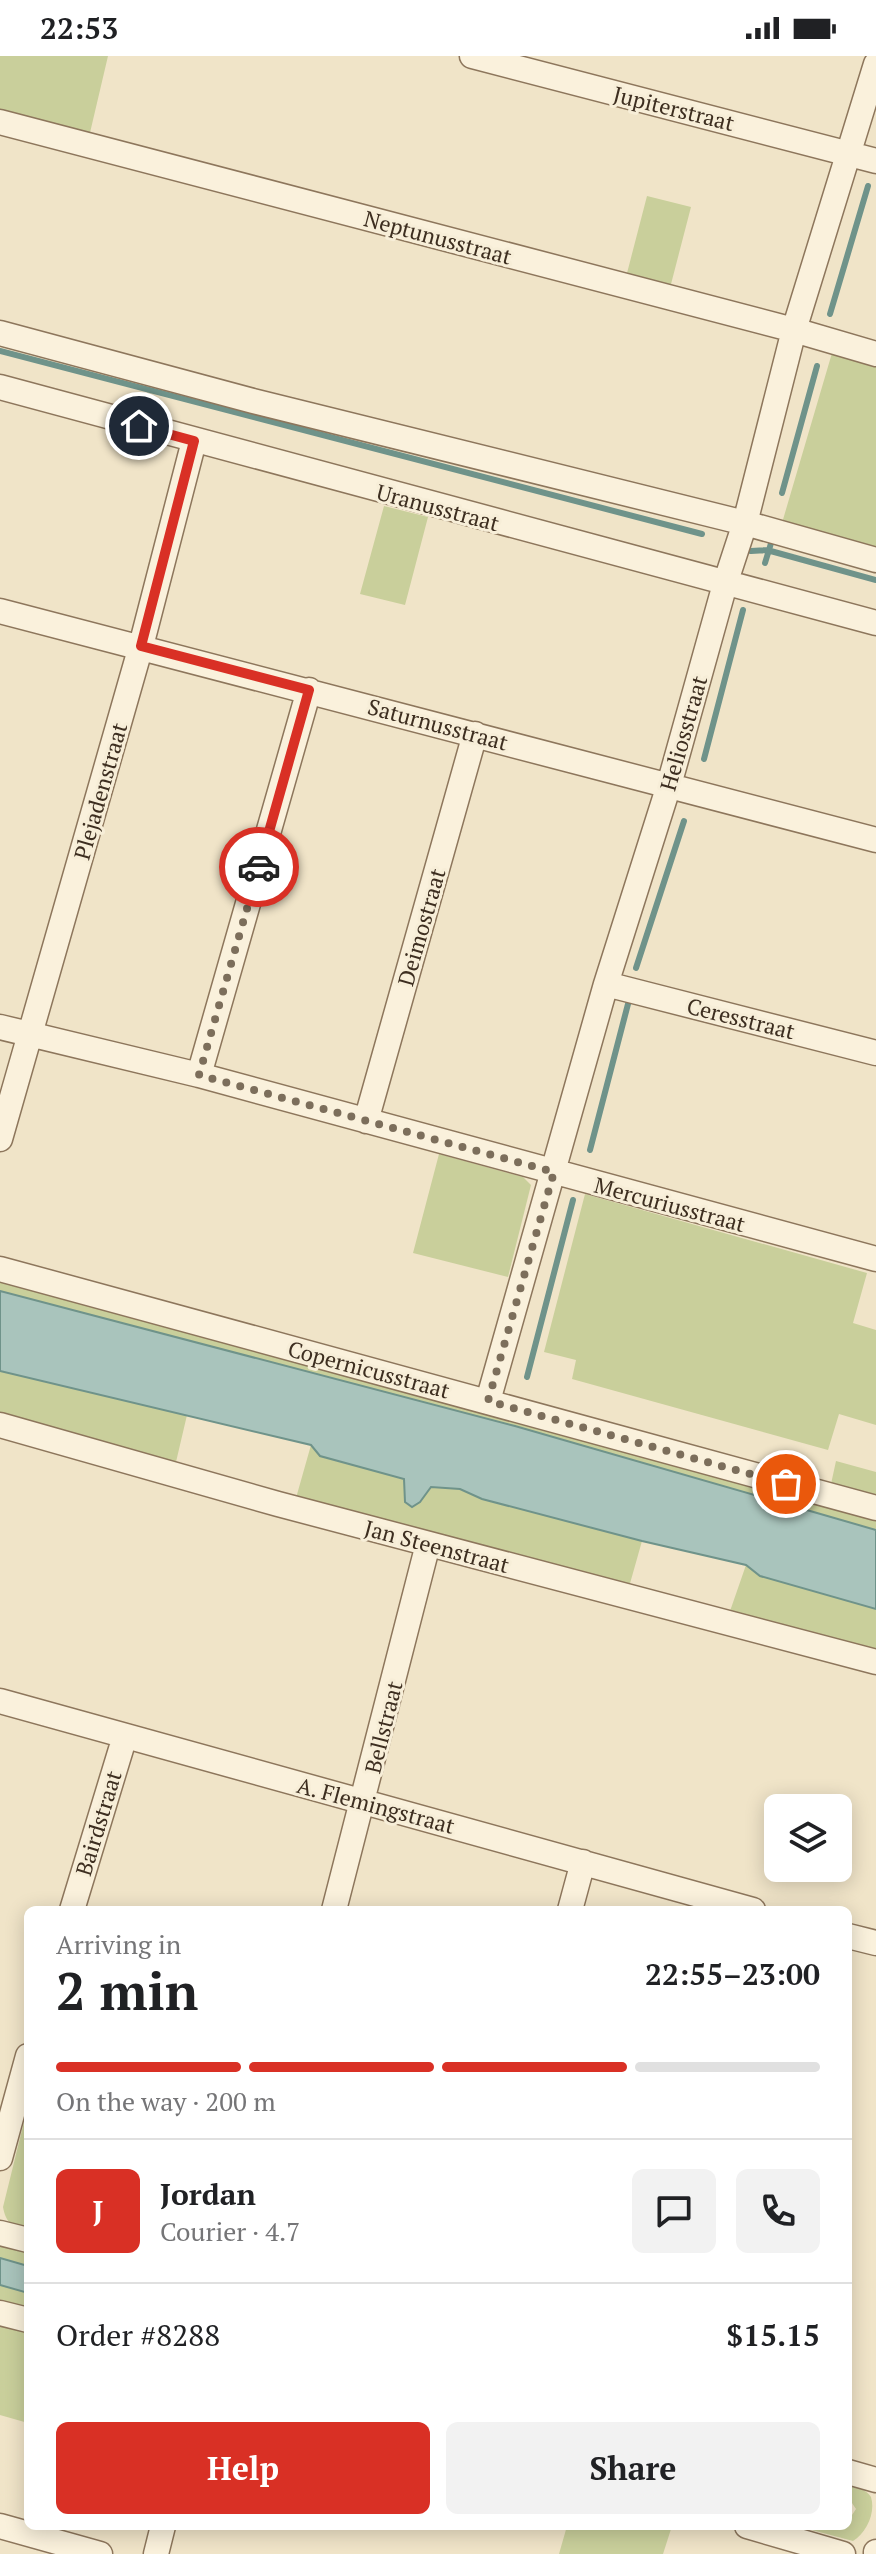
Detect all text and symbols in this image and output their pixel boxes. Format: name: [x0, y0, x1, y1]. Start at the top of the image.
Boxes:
text: 22:53: [40, 8, 118, 48]
street label: Jupiterstraat: [611, 79, 737, 137]
street label: Neptunusstraat: [361, 203, 515, 271]
pin: [105, 392, 173, 460]
icon: home: [117, 404, 161, 448]
street label: Uranusstraat: [373, 477, 503, 537]
street label: Heliosstraat: [653, 672, 713, 794]
street label: Saturnusstraat: [365, 691, 511, 757]
street label: Plejadenstraat: [67, 719, 133, 863]
courier: [219, 827, 299, 907]
icon: car: [237, 845, 281, 889]
street label: Deimostraat: [390, 865, 452, 989]
street label: Ceresstraat: [684, 991, 798, 1045]
street label: Mercuriusstraat: [591, 1170, 749, 1238]
street label: Copernicusstraat: [285, 1333, 453, 1405]
pin: [752, 1450, 820, 1518]
icon: bag: [764, 1462, 808, 1506]
street label: Jan Steenstraat: [361, 1513, 513, 1579]
street label: Bellstraat: [358, 1678, 408, 1776]
street label: Bairdstraat: [68, 1767, 128, 1879]
street label: A. Flemingstraat: [294, 1770, 458, 1840]
map controls: [764, 1794, 852, 1882]
button: layers: [764, 1794, 852, 1882]
text: Arriving in: [56, 1927, 181, 1961]
text: 22:55–23:00: [645, 1954, 820, 1994]
text: 2 min: [56, 1956, 198, 2025]
text: On the way · 200 m: [56, 2084, 276, 2118]
button: chat: [632, 2169, 716, 2253]
button: phone: [736, 2169, 820, 2253]
text: Jordan: [160, 2174, 256, 2214]
text: J: [93, 2191, 103, 2231]
text: Courier · 4.7: [160, 2214, 300, 2248]
text: Order #8288: [56, 2315, 220, 2355]
text: $15.15: [726, 2315, 820, 2355]
button: Help: [56, 2422, 430, 2514]
button: Share: [446, 2422, 820, 2514]

